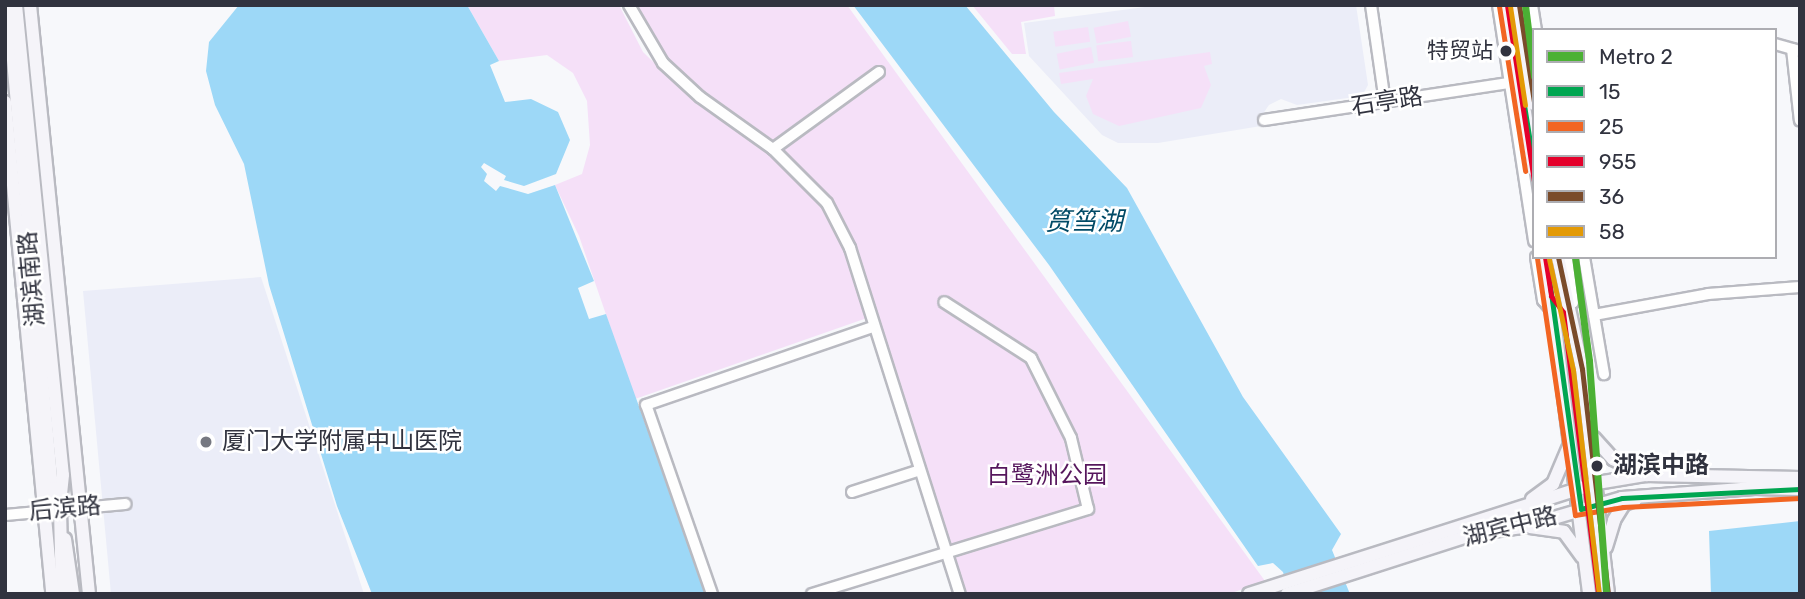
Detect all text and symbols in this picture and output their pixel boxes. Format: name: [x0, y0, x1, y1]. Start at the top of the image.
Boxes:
legend: [1532, 28, 1777, 259]
place label: 特贸站: [1427, 38, 1493, 64]
marker: 特贸站: [1499, 44, 1513, 58]
text: Metro 2: [1599, 44, 1673, 69]
text: 15: [1599, 79, 1620, 104]
street label: 石亭路: [1349, 82, 1425, 122]
text: 25: [1599, 114, 1624, 139]
text: 955: [1599, 149, 1636, 174]
text: 36: [1599, 184, 1624, 209]
water label: 筼筜湖: [1045, 206, 1123, 238]
text: 58: [1599, 219, 1625, 244]
street label: 湖滨南路: [13, 230, 51, 328]
place label: 厦门大学附属中山医院: [222, 428, 462, 456]
marker: 厦门大学附属中山医院: [196, 432, 216, 452]
place label: 湖滨中路: [1613, 452, 1709, 480]
marker: 湖滨中路: [1587, 456, 1607, 476]
park label: 白鹭洲公园: [987, 462, 1107, 490]
street label: 后滨路: [28, 492, 102, 526]
street label: 湖宾中路: [1460, 501, 1560, 553]

